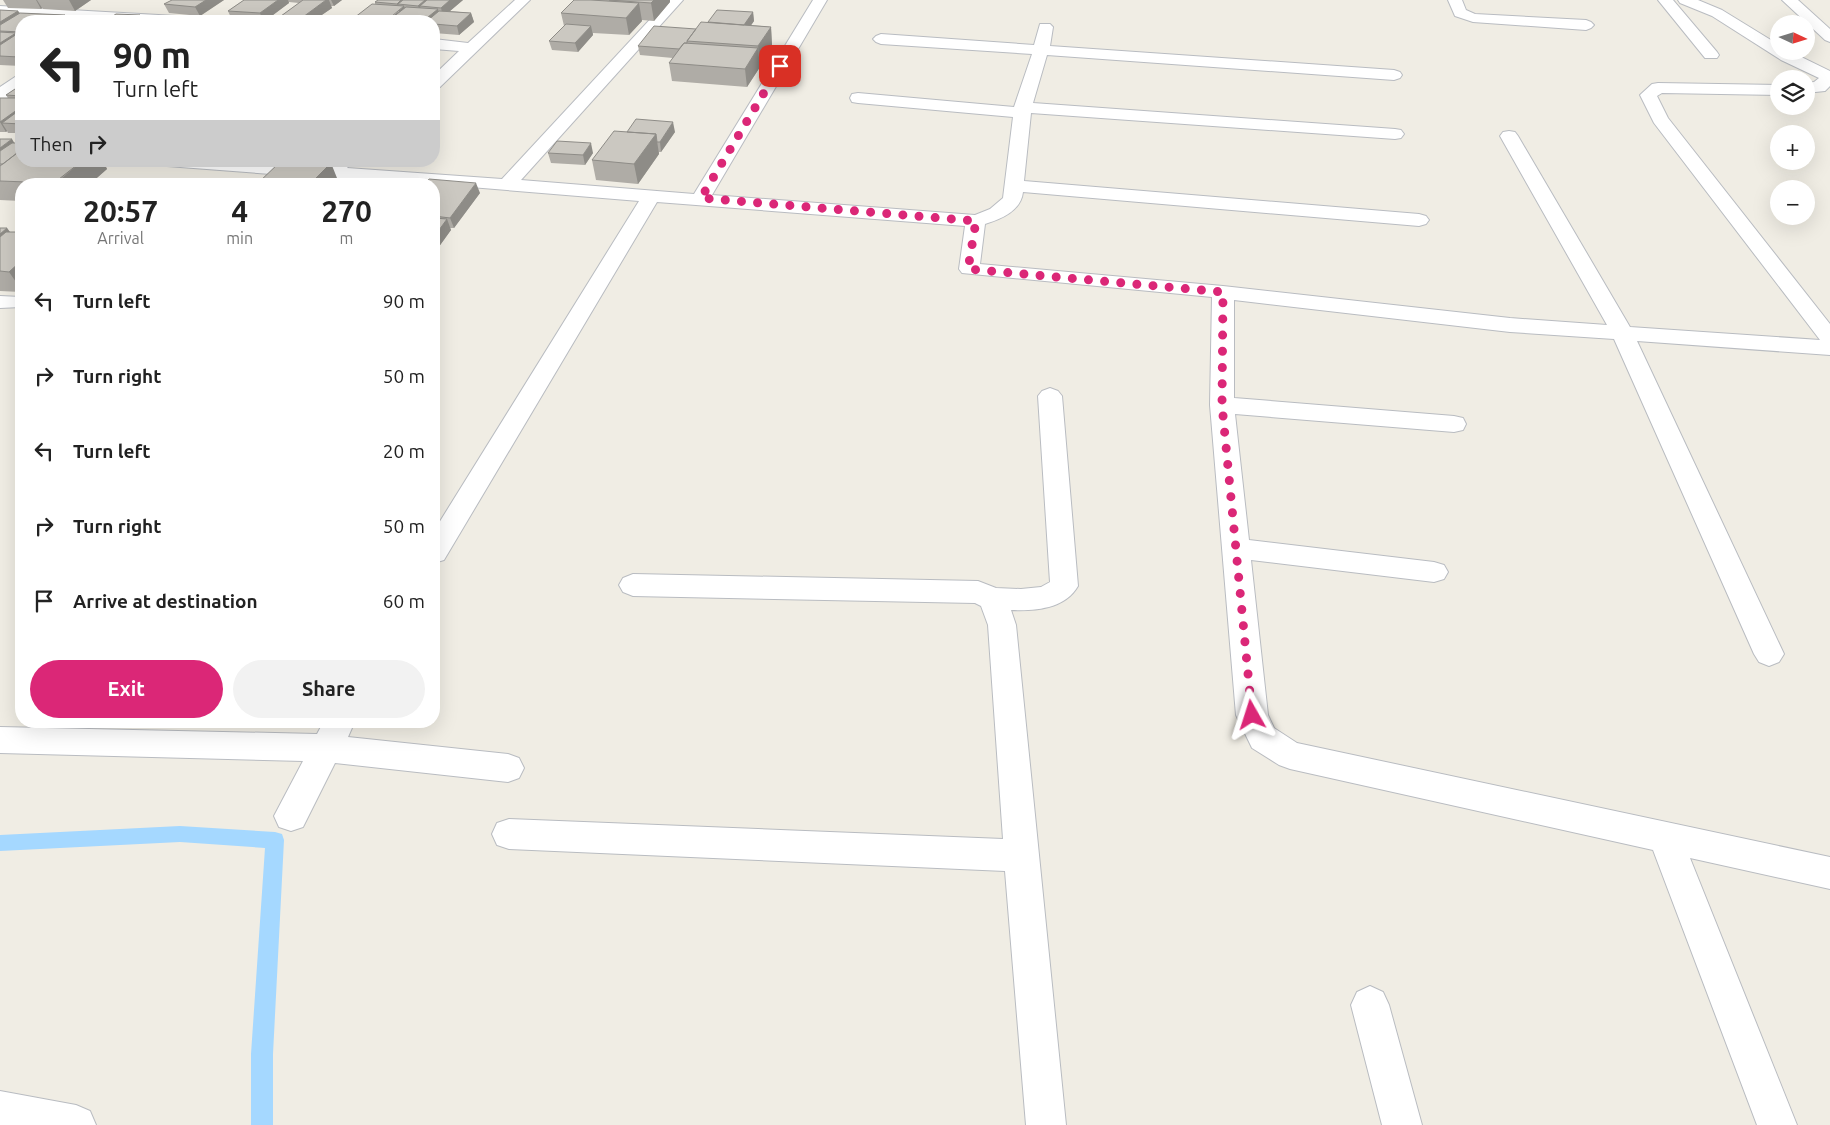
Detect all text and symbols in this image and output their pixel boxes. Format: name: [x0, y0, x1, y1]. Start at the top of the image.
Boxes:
north arrow: [1770, 15, 1815, 60]
map controls: [1770, 15, 1815, 225]
icon: left: [30, 35, 95, 100]
text: 90 m: [113, 35, 191, 75]
pin: [759, 45, 801, 87]
icon: arrive: [766, 52, 794, 80]
button: layers: [1770, 70, 1815, 115]
text: Turn left: [113, 76, 198, 101]
button: +: [1770, 125, 1815, 170]
icon: right: [83, 130, 111, 158]
text: Then: [30, 133, 73, 155]
button: −: [1770, 180, 1815, 225]
text: 20:57: [83, 194, 158, 228]
text: 4: [231, 194, 248, 228]
text: 270: [321, 194, 372, 228]
text: Arrival: [97, 229, 144, 247]
text: min: [226, 229, 253, 247]
text: m: [340, 229, 353, 247]
icon: left: [30, 287, 58, 315]
text: Turn left: [73, 290, 151, 312]
text: 90 m: [383, 290, 425, 312]
icon: right: [30, 362, 58, 390]
text: Turn right: [73, 365, 161, 387]
text: 50 m: [383, 365, 425, 387]
icon: left: [30, 437, 58, 465]
text: Turn left: [73, 440, 151, 462]
text: 20 m: [383, 440, 425, 462]
icon: right: [30, 512, 58, 540]
text: Turn right: [73, 515, 161, 537]
text: 50 m: [383, 515, 425, 537]
icon: arrive: [30, 587, 58, 615]
text: Arrive at destination: [73, 590, 258, 612]
text: 60 m: [383, 590, 425, 612]
button: Exit: [30, 660, 223, 718]
button: Share: [233, 660, 425, 718]
position arrow: [1225, 688, 1277, 740]

